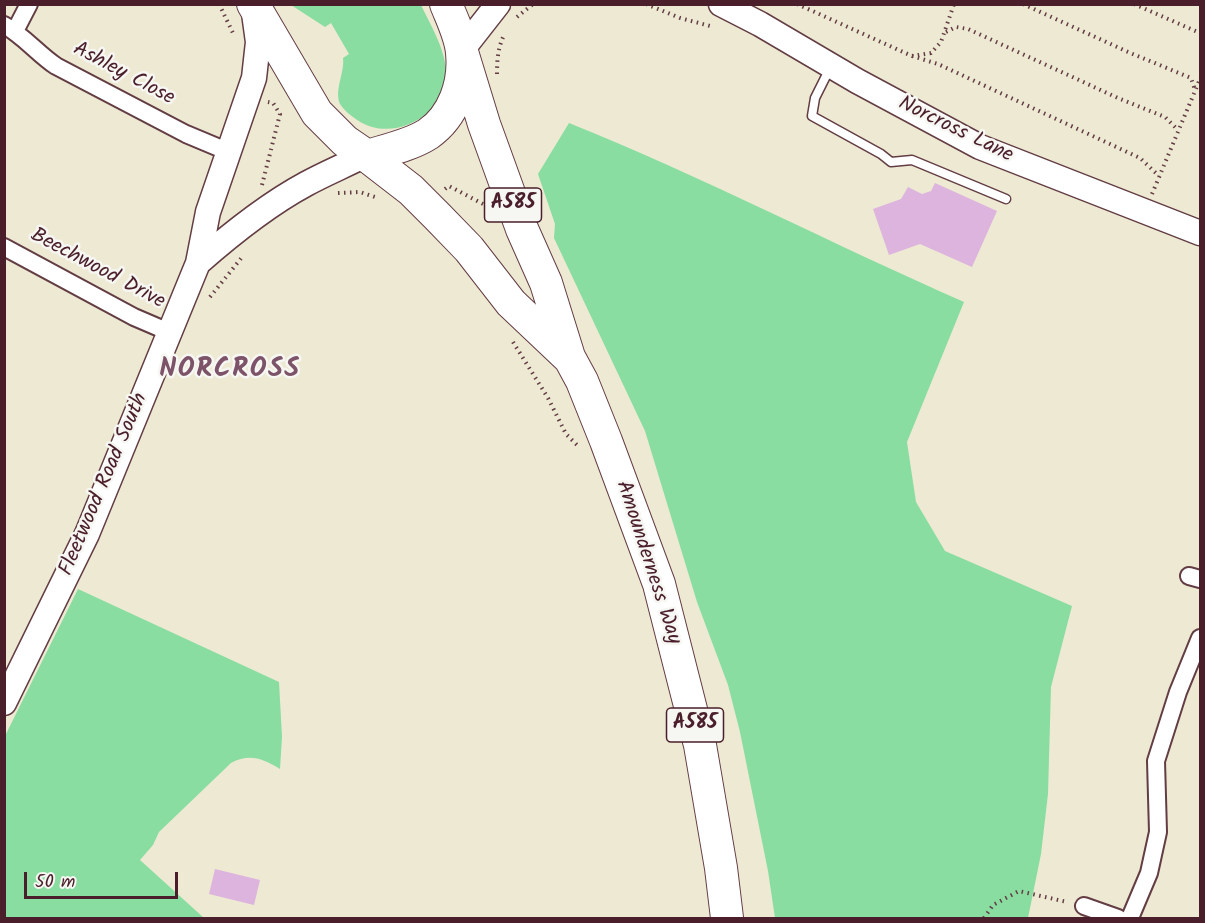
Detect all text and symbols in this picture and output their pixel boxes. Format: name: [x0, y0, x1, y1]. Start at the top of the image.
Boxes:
street label: Ashley Close: [68, 38, 178, 112]
street label: Norcross Lane: [893, 92, 1017, 170]
road number: A585: [484, 188, 542, 222]
street label: Beechwood Drive: [25, 224, 169, 316]
district label: NORCROSS: [159, 355, 301, 387]
street label: Fleetwood Road South: [55, 390, 155, 580]
street label: Amounderness Way: [609, 478, 685, 648]
road number: A585: [666, 708, 724, 742]
scale bar: [27, 860, 182, 898]
text: 50 m: [35, 868, 75, 897]

